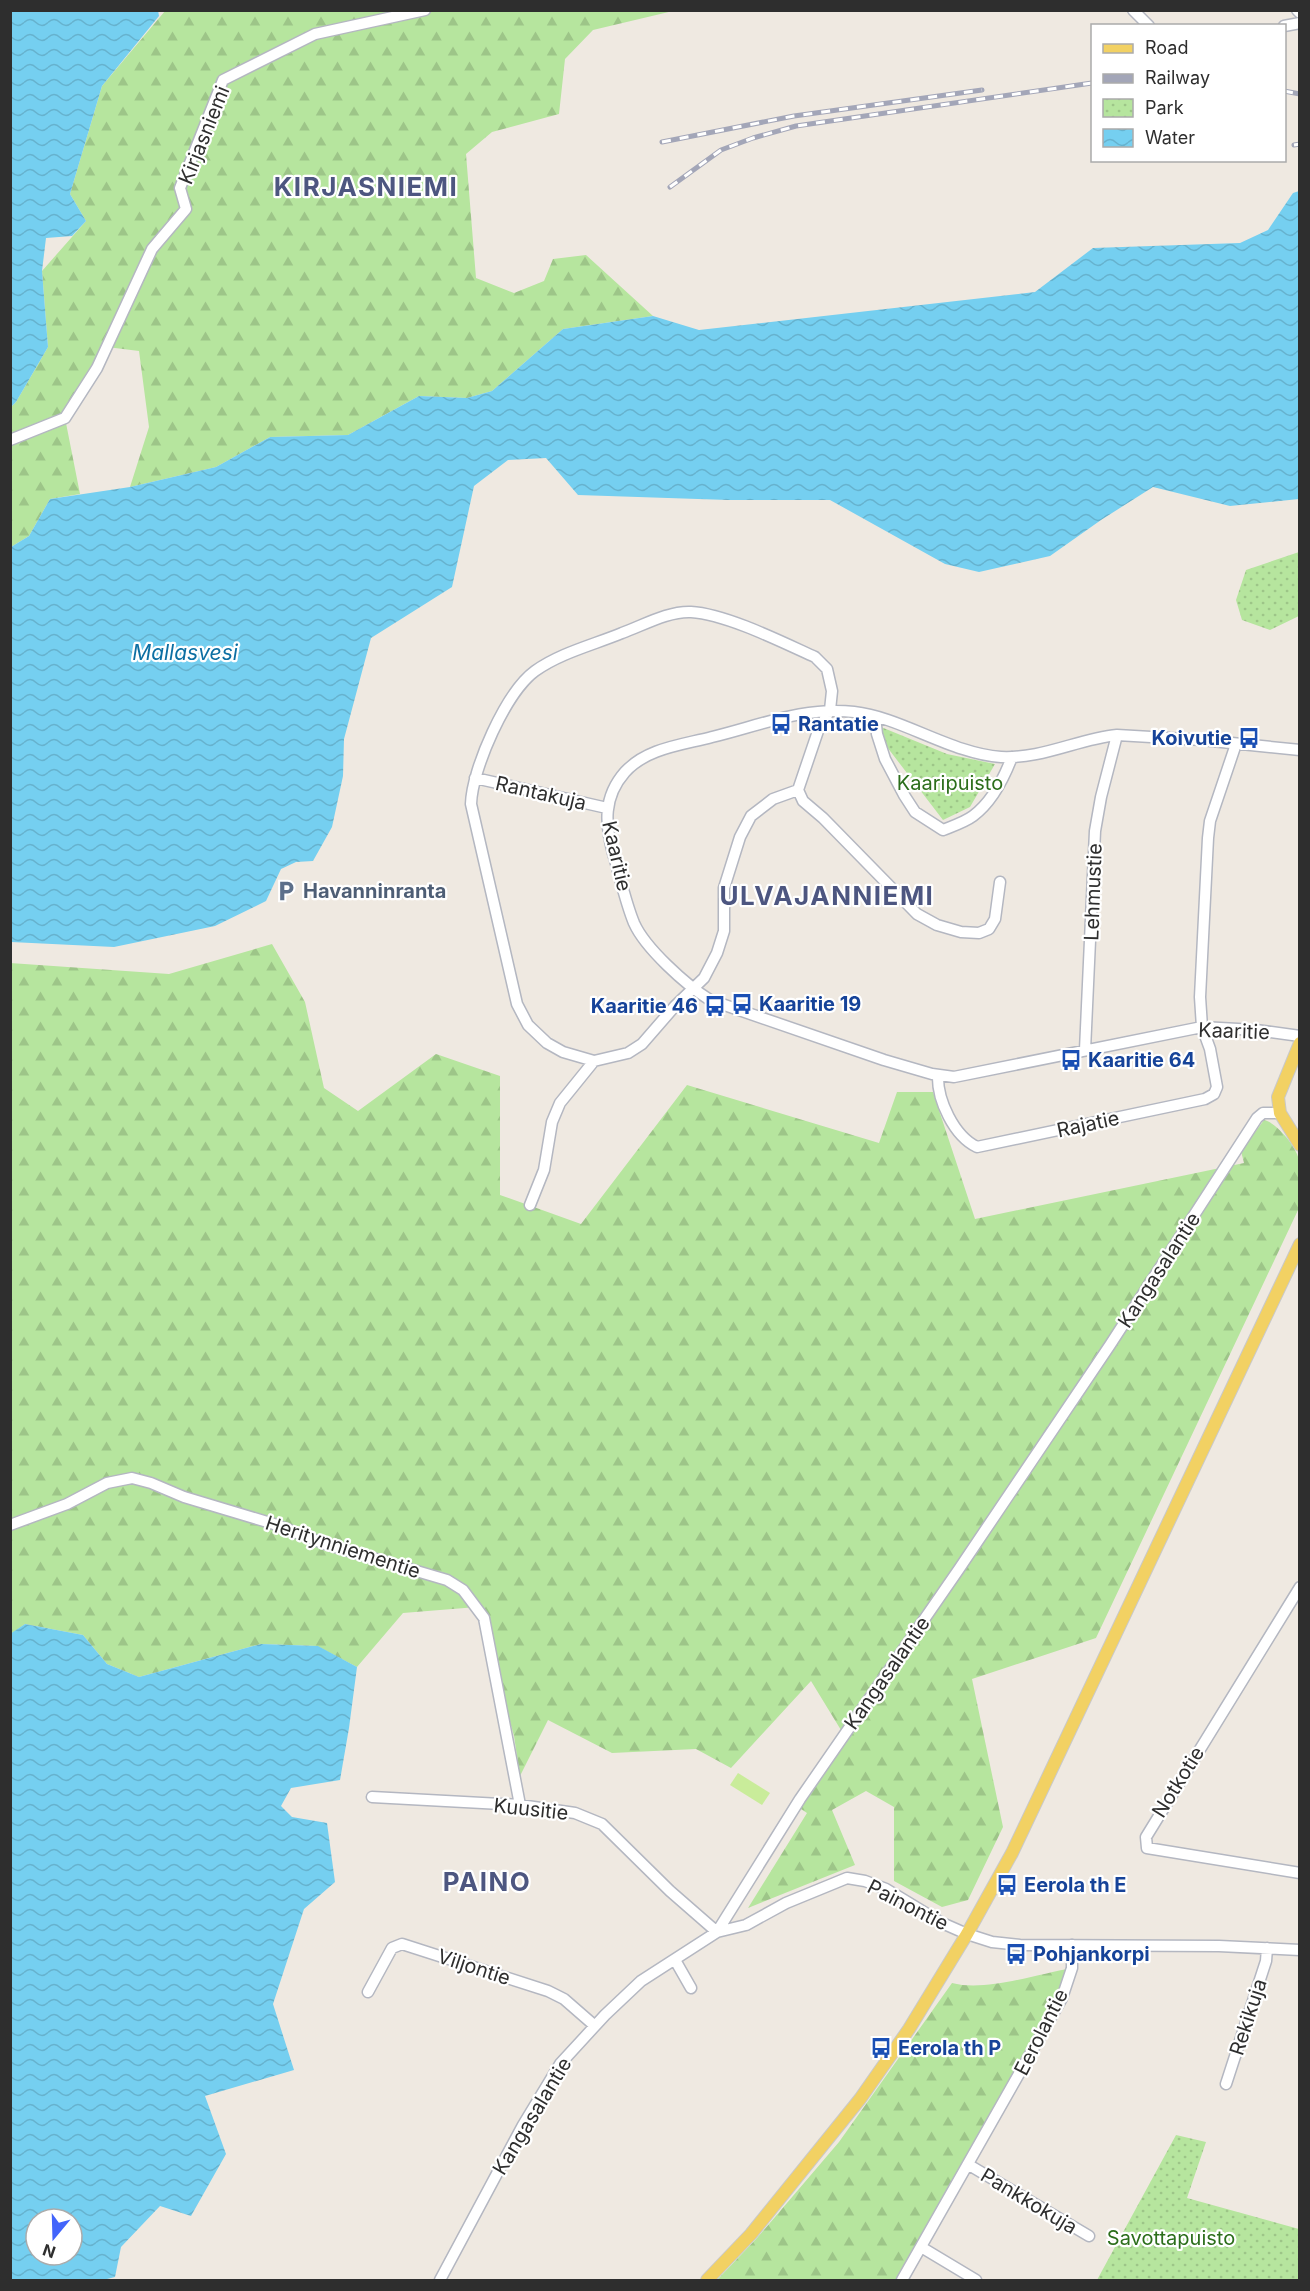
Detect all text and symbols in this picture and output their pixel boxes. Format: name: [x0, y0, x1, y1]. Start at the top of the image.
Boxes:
legend: [1091, 24, 1286, 162]
text: Road: [1145, 37, 1188, 58]
text: Railway: [1145, 67, 1210, 88]
street label: Kirjasniemi: [173, 82, 235, 188]
text: Park: [1145, 97, 1184, 118]
text: Water: [1145, 127, 1195, 148]
district label: KIRJASNIEMI: [274, 171, 458, 202]
water label: Mallasvesi: [132, 640, 239, 665]
bus stop icon: Rantatie: [769, 712, 793, 736]
place label: Rantatie: [798, 712, 879, 736]
place label: Koivutie: [1152, 726, 1232, 750]
bus stop icon: Koivutie: [1237, 726, 1261, 750]
street label: Rantakuja: [493, 771, 589, 815]
park label: Kaaripuisto: [897, 771, 1003, 795]
street label: Kaaritie: [597, 818, 637, 894]
street label: Lehmustie: [1079, 843, 1107, 941]
parking icon: Havanninranta: [274, 879, 298, 903]
place label: Havanninranta: [303, 879, 446, 903]
district label: ULVAJANNIEMI: [720, 880, 934, 911]
bus stop icon: Kaaritie 19: [730, 992, 754, 1016]
place label: Kaaritie 19: [759, 992, 861, 1016]
place label: Kaaritie 46: [591, 994, 698, 1018]
bus stop icon: Kaaritie 46: [703, 994, 727, 1018]
street label: Kaaritie: [1198, 1018, 1270, 1044]
bus stop icon: Kaaritie 64: [1059, 1048, 1083, 1072]
place label: Kaaritie 64: [1088, 1048, 1195, 1072]
street label: Rajatie: [1055, 1106, 1121, 1142]
street label: Kangasalantie: [1113, 1208, 1205, 1332]
street label: Heritynniementie: [262, 1511, 424, 1583]
street label: Kangasalantie: [839, 1612, 935, 1734]
street label: Notkotie: [1147, 1742, 1209, 1822]
street label: Kuusitie: [493, 1793, 569, 1825]
district label: PAINO: [443, 1866, 531, 1897]
bus stop icon: Eerola th E: [995, 1873, 1019, 1897]
place label: Eerola th E: [1024, 1873, 1126, 1897]
street label: Painontie: [864, 1874, 952, 1936]
bus stop icon: Pohjankorpi: [1004, 1942, 1028, 1966]
place label: Pohjankorpi: [1033, 1942, 1150, 1966]
street label: Viljontie: [435, 1944, 513, 1990]
street label: Rekikuja: [1224, 1976, 1272, 2058]
street label: Eerolantie: [1009, 1985, 1073, 2079]
bus stop icon: Eerola th P: [869, 2036, 893, 2060]
place label: Eerola th P: [898, 2036, 1001, 2060]
street label: Kangasalantie: [488, 2053, 576, 2179]
street label: Pankkokuja: [976, 2163, 1082, 2239]
north arrow: [24, 2207, 84, 2267]
park label: Savottapuisto: [1107, 2226, 1235, 2250]
text: N: [40, 2240, 58, 2263]

